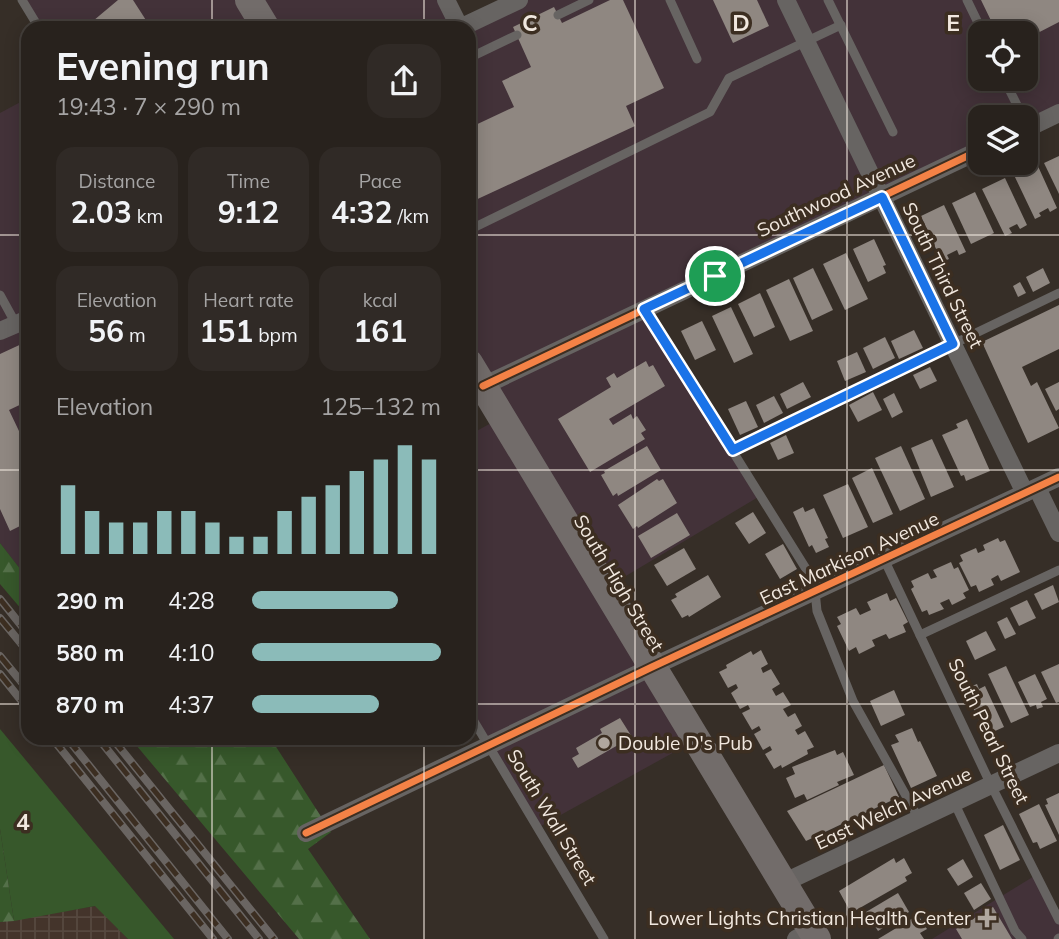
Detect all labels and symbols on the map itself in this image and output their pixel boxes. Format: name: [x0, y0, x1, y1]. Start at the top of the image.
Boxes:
text: C: [522, 8, 538, 37]
text: D: [732, 8, 750, 37]
text: E: [946, 8, 960, 37]
street label: Southwood Avenue: [753, 148, 919, 242]
street label: South Third Street: [897, 198, 989, 352]
pin: [685, 246, 745, 306]
street label: East Markison Avenue: [756, 506, 942, 610]
street label: South High Street: [569, 510, 670, 656]
street label: South Pearl Street: [943, 654, 1035, 808]
place label: Double D's Pub: [618, 731, 753, 755]
marker: Double D's Pub: [596, 735, 612, 751]
street label: South Wall Street: [502, 745, 602, 890]
street label: East Welch Avenue: [811, 761, 975, 855]
text: 4: [16, 807, 30, 836]
place label: Lower Lights Christian Health Center: [648, 906, 971, 930]
marker: Lower Lights Christian Health Center: [977, 908, 997, 928]

